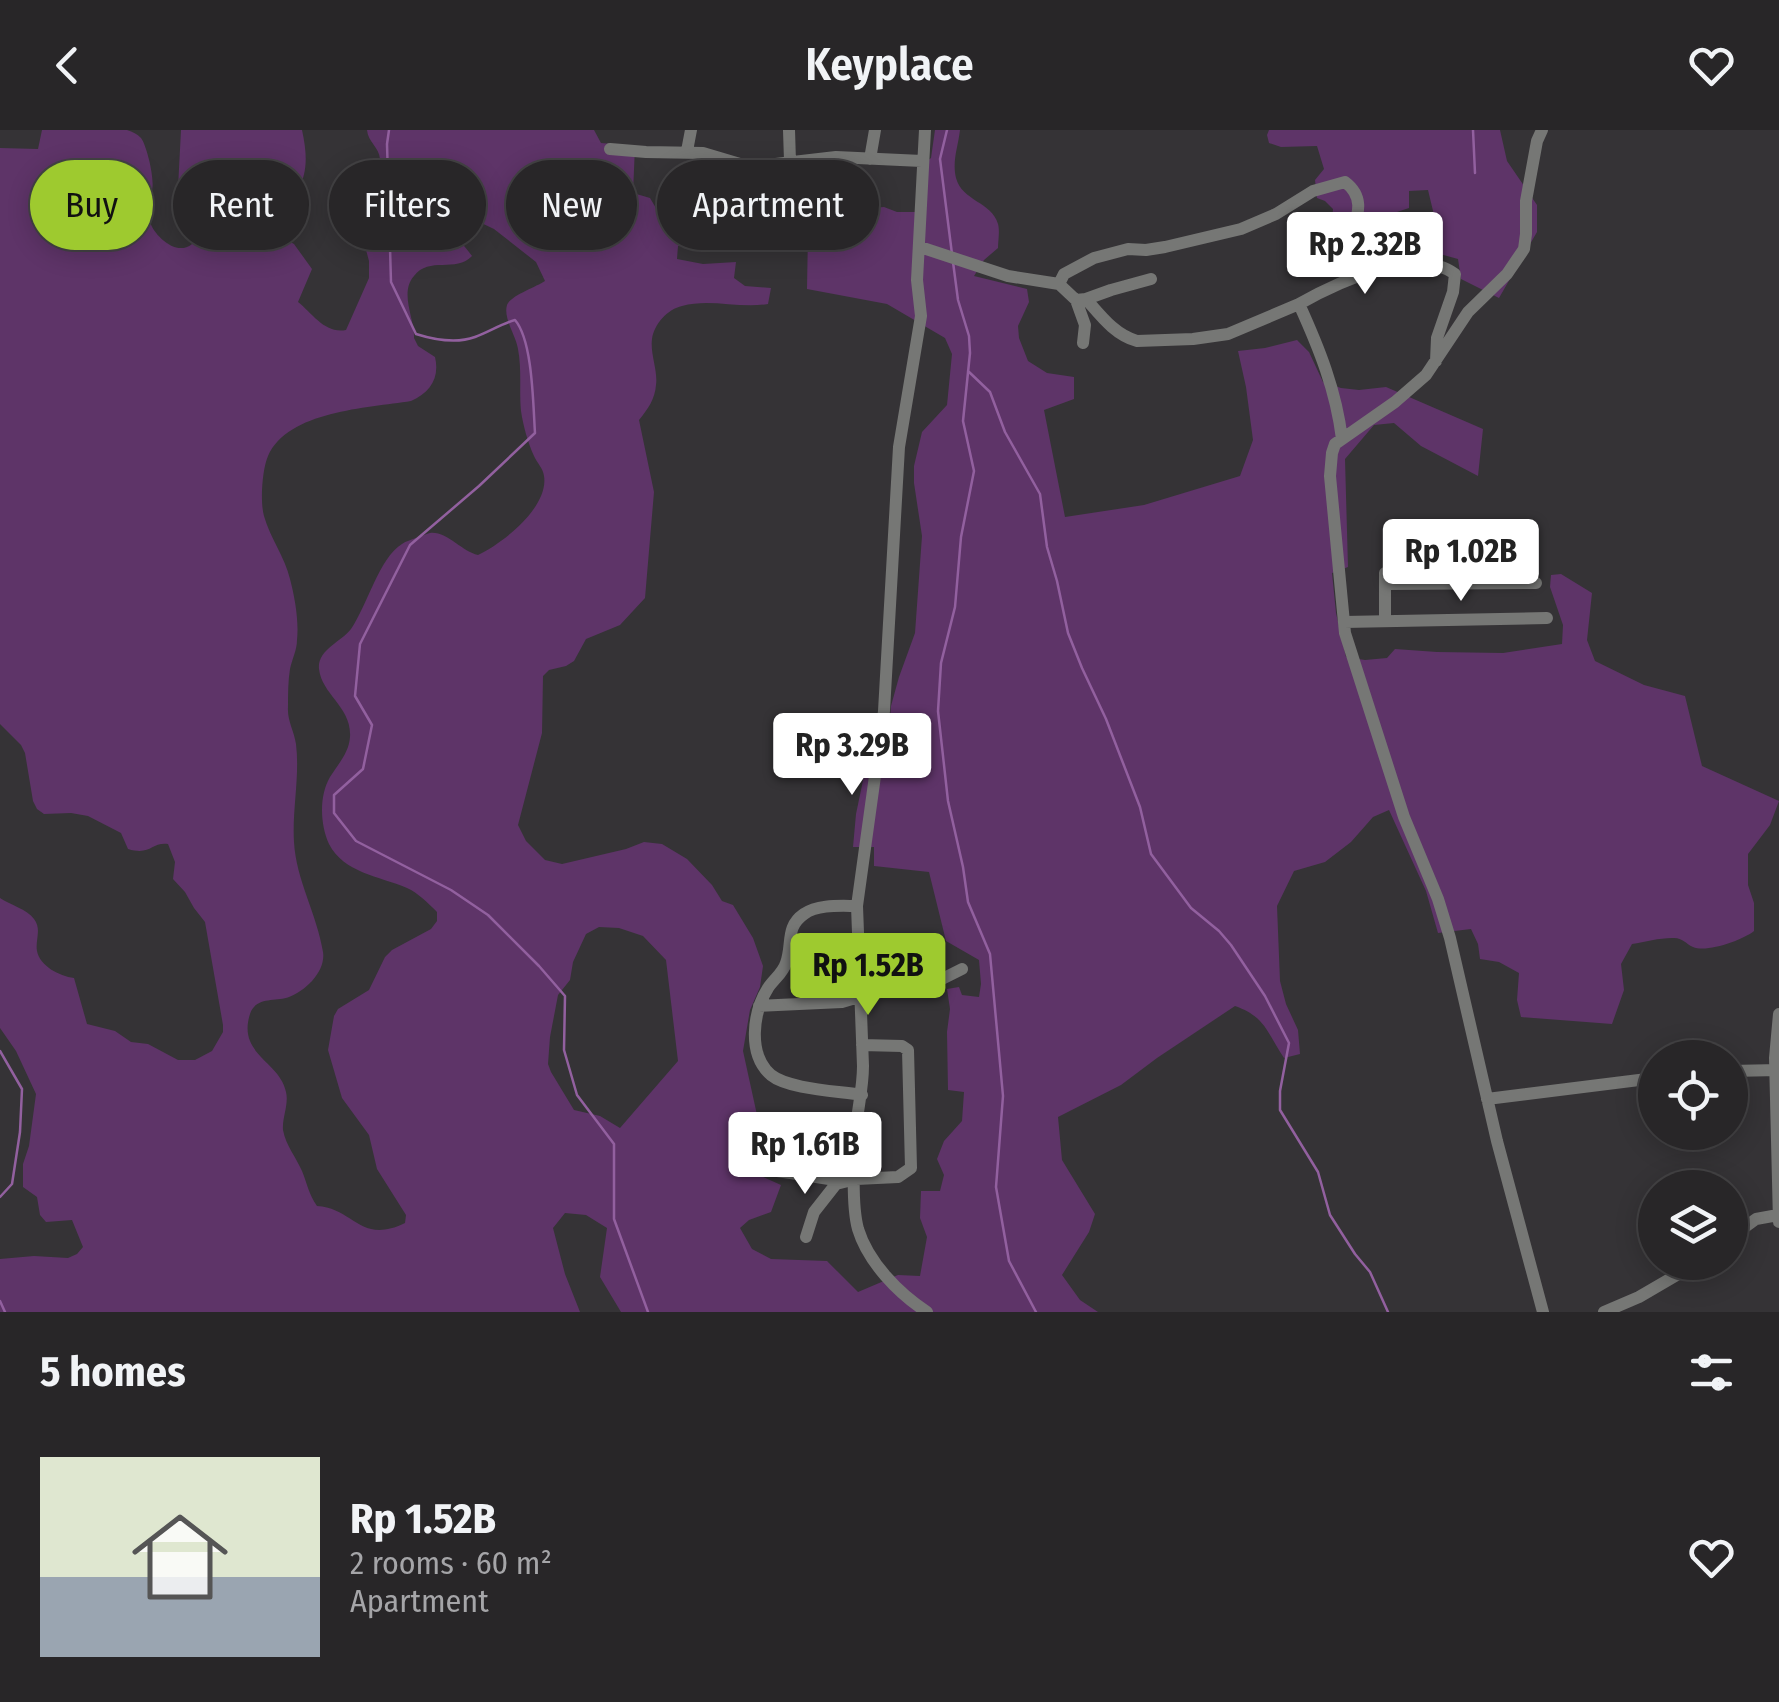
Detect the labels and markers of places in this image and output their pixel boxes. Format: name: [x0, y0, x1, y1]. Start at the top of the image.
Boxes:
pin: Rp 2.32B: [1262, 212, 1468, 297]
pin: Rp 1.02B: [1358, 519, 1564, 604]
pin: Rp 3.29B: [749, 713, 955, 798]
pin: Rp 1.52B: [765, 933, 971, 1018]
pin: Rp 1.61B: [702, 1112, 908, 1197]

